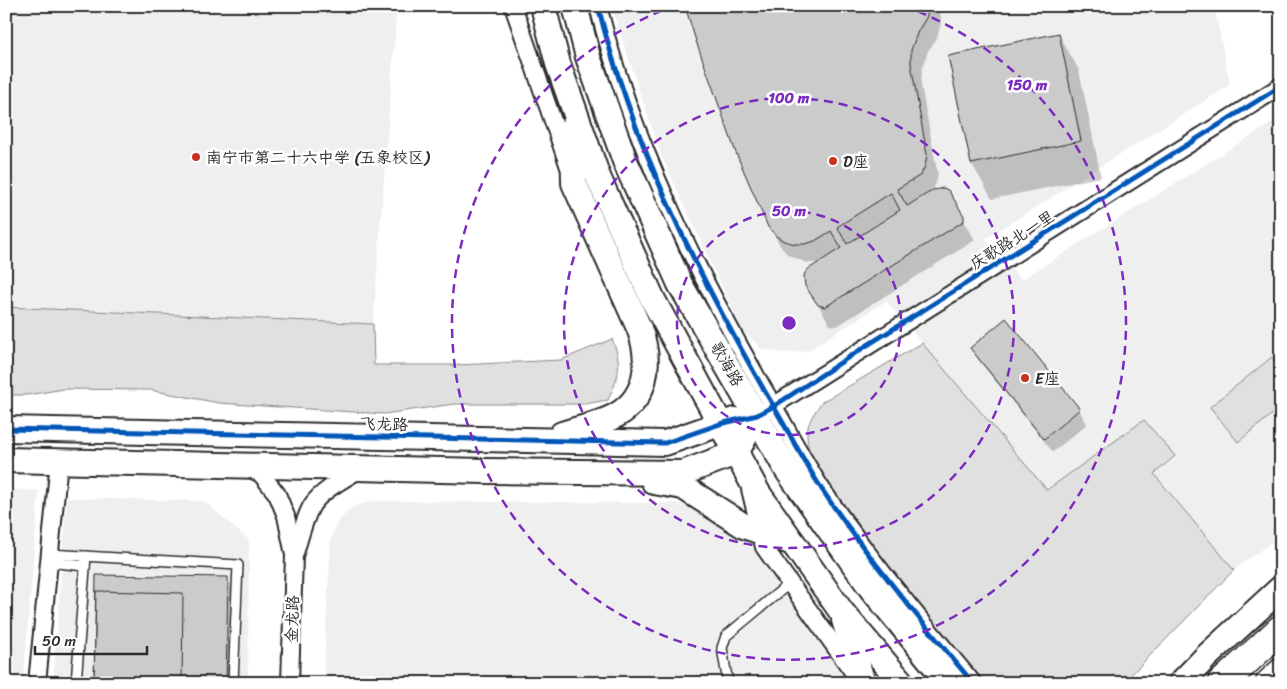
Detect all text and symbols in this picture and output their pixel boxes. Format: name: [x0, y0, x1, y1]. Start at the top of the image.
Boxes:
text: 150 m: [1007, 72, 1048, 98]
text: 100 m: [769, 85, 810, 111]
place label: 南宁市第二十六中学 (五象校区): [206, 143, 431, 172]
place label: D座: [843, 147, 869, 176]
marker: 南宁市第二十六中学 (五象校区): [190, 151, 202, 163]
marker: D座: [827, 155, 839, 167]
text: 50 m: [772, 198, 807, 224]
street label: 庆歌路北一里: [964, 202, 1060, 278]
centre of rings: [780, 314, 798, 332]
street label: 歌海路: [702, 336, 752, 392]
place label: E座: [1035, 364, 1060, 393]
marker: E座: [1019, 372, 1031, 384]
street label: 飞龙路: [360, 409, 408, 439]
street label: 金龙路: [277, 595, 307, 643]
scale bar: [35, 624, 148, 656]
text: 50 m: [42, 628, 77, 654]

